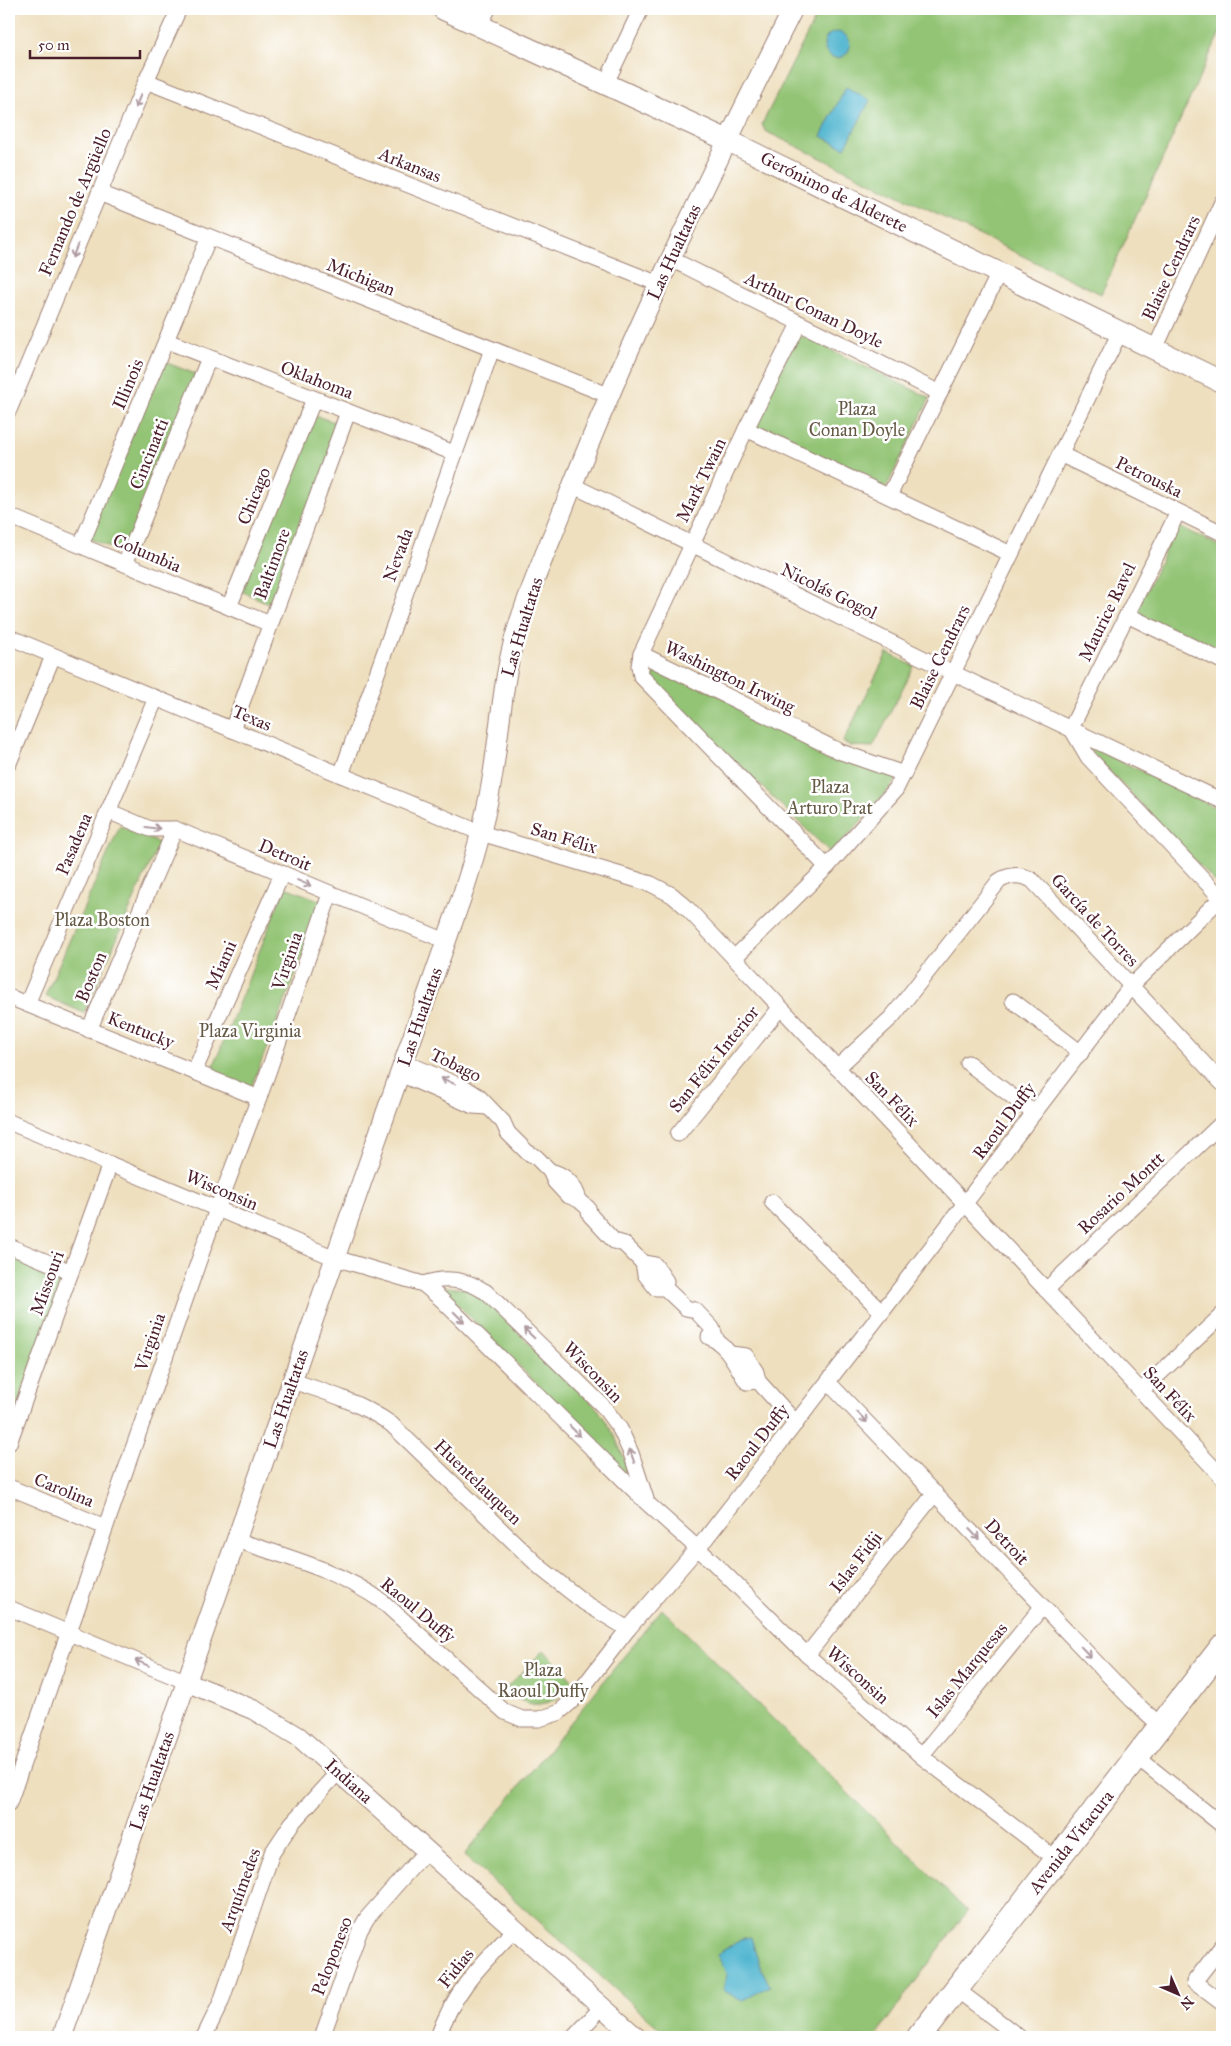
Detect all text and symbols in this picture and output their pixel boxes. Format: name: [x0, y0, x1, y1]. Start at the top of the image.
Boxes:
scale bar: [30, 28, 140, 60]
text: 50 m: [38, 36, 70, 54]
one-way arrow: [132, 93, 142, 108]
street label: Fernando de Argüello: [34, 125, 117, 280]
street label: Arkansas: [375, 142, 444, 187]
street label: Gerónimo de Alderete: [757, 147, 911, 237]
street label: Las Hualtatas: [642, 201, 706, 303]
street label: Blaise Cendrars: [1137, 212, 1205, 324]
one-way arrow: [70, 243, 80, 258]
street label: Michigan: [323, 253, 399, 302]
street label: Arthur Conan Doyle: [740, 266, 887, 353]
street label: Illinois: [108, 355, 148, 413]
street label: Oklahoma: [277, 356, 357, 404]
park label: Plaza Conan Doyle: [809, 398, 905, 441]
street label: Cincinatti: [125, 415, 173, 493]
street label: Mark Twain: [671, 434, 731, 526]
street label: Petrouska: [1112, 451, 1186, 503]
street label: Chicago: [233, 464, 276, 528]
street label: Baltimore: [249, 525, 295, 603]
street label: Nevada: [378, 525, 418, 585]
street label: Columbia: [110, 529, 185, 577]
street label: Nicolás Gogol: [777, 558, 881, 625]
street label: Maurice Ravel: [1074, 559, 1140, 665]
street label: Las Hualtatas: [496, 574, 548, 680]
street label: Blaise Cendrars: [905, 601, 975, 713]
street label: Washington Irwing: [661, 636, 799, 719]
street label: Texas: [229, 700, 275, 736]
park label: Plaza Arturo Prat: [786, 776, 873, 819]
street label: Pasadena: [51, 809, 97, 879]
street label: San Félix: [528, 818, 600, 858]
one-way arrow: [145, 823, 161, 833]
street label: Detroit: [255, 834, 315, 876]
street label: García de Torres: [1046, 869, 1144, 971]
one-way arrow: [296, 879, 311, 889]
park label: Plaza Boston: [54, 909, 150, 931]
street label: Virginia: [267, 929, 308, 994]
street label: Miami: [201, 937, 241, 993]
street label: Boston: [71, 948, 112, 1006]
street label: Las Hualtatas: [393, 965, 447, 1069]
street label: San Félix Interior: [664, 1001, 764, 1117]
street label: Kentucky: [104, 1007, 178, 1054]
park label: Plaza Virginia: [199, 1020, 302, 1043]
street label: Tobago: [426, 1043, 485, 1088]
street label: San Félix: [860, 1067, 924, 1131]
one-way arrow: [441, 1075, 456, 1085]
street label: Raoul Duffy: [968, 1078, 1040, 1164]
street label: Rosario Montt: [1073, 1147, 1169, 1239]
street label: Wisconsin: [183, 1165, 262, 1215]
street label: Missouri: [25, 1248, 69, 1318]
street label: Virginia: [130, 1310, 171, 1375]
one-way arrow: [453, 1310, 465, 1322]
one-way arrow: [523, 1327, 535, 1339]
street label: Wisconsin: [559, 1337, 628, 1407]
street label: Las Hualtatas: [259, 1347, 313, 1451]
street label: San Félix: [1139, 1362, 1201, 1426]
street label: Raoul Duffy: [720, 1399, 794, 1485]
one-way arrow: [856, 1411, 868, 1423]
one-way arrow: [569, 1425, 581, 1437]
street label: Huentelauquen: [429, 1435, 527, 1530]
one-way arrow: [627, 1449, 636, 1465]
street label: Carolina: [31, 1468, 98, 1512]
street label: Detroit: [980, 1514, 1034, 1570]
street label: Islas Fidji: [825, 1527, 887, 1597]
one-way arrow: [968, 1528, 980, 1541]
street label: Raoul Duffy: [376, 1572, 460, 1648]
street label: Islas Marquesas: [922, 1618, 1013, 1723]
street label: Wisconsin: [822, 1641, 894, 1709]
one-way arrow: [1080, 1646, 1092, 1659]
one-way arrow: [135, 1658, 150, 1668]
park label: Plaza Raoul Duffy: [498, 1659, 589, 1702]
street label: Las Hualtatas: [125, 1729, 179, 1833]
street label: Indiana: [321, 1754, 378, 1808]
street label: Avenida Vitacura: [1023, 1786, 1118, 1899]
street label: Arquímedes: [214, 1845, 266, 1936]
street label: Peloponeso: [307, 1914, 357, 1998]
street label: Fidias: [433, 1944, 479, 1992]
north arrow: [1154, 1968, 1204, 2018]
text: N: [1177, 1993, 1197, 2013]

